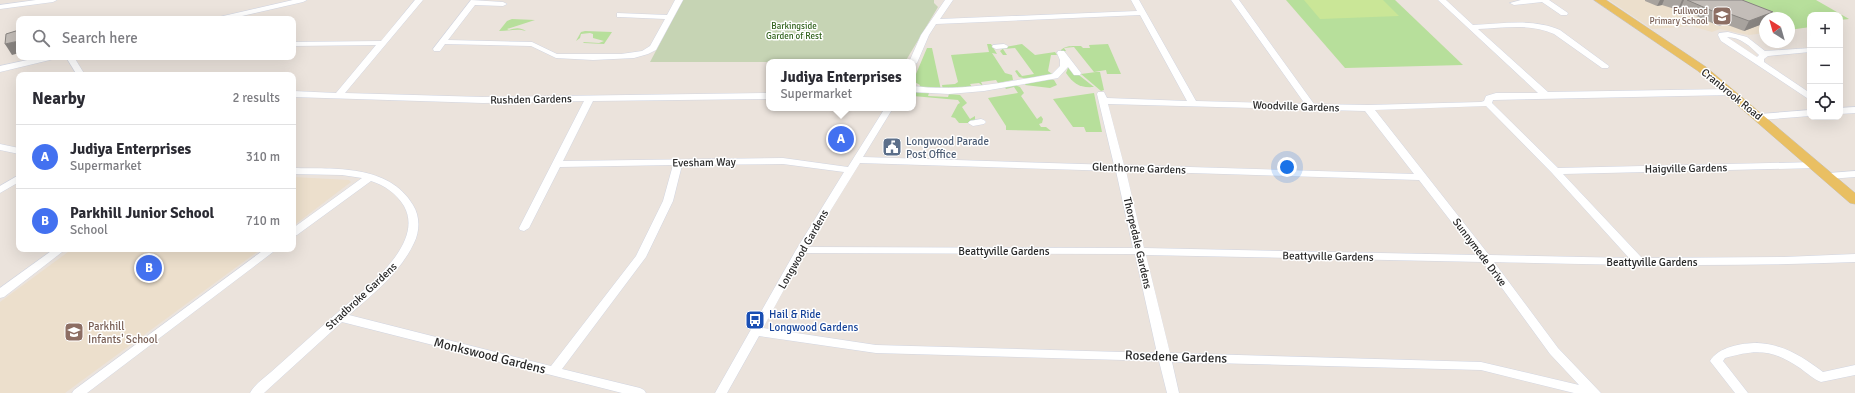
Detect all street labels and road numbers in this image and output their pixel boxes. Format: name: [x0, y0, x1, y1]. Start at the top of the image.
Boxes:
street label: Cranbrook Road: [1699, 66, 1765, 123]
street label: Rushden Gardens: [490, 92, 572, 107]
street label: Woodville Gardens: [1252, 98, 1340, 115]
street label: Evesham Way: [672, 155, 737, 170]
street label: Glenthorne Gardens: [1092, 160, 1186, 177]
street label: Haigville Gardens: [1645, 161, 1728, 176]
street label: Thorpedale Gardens: [1121, 196, 1154, 290]
street label: Longwood Gardens: [775, 207, 831, 291]
street label: Sunnymede Drive: [1450, 216, 1509, 289]
street label: Beattyville Gardens: [958, 245, 1050, 258]
street label: Beattyville Gardens: [1282, 249, 1374, 264]
street label: Beattyville Gardens: [1606, 256, 1698, 269]
street label: Stradbroke Gardens: [323, 260, 400, 333]
street label: Monkswood Gardens: [432, 334, 548, 378]
street label: Rosedene Gardens: [1125, 347, 1228, 367]

